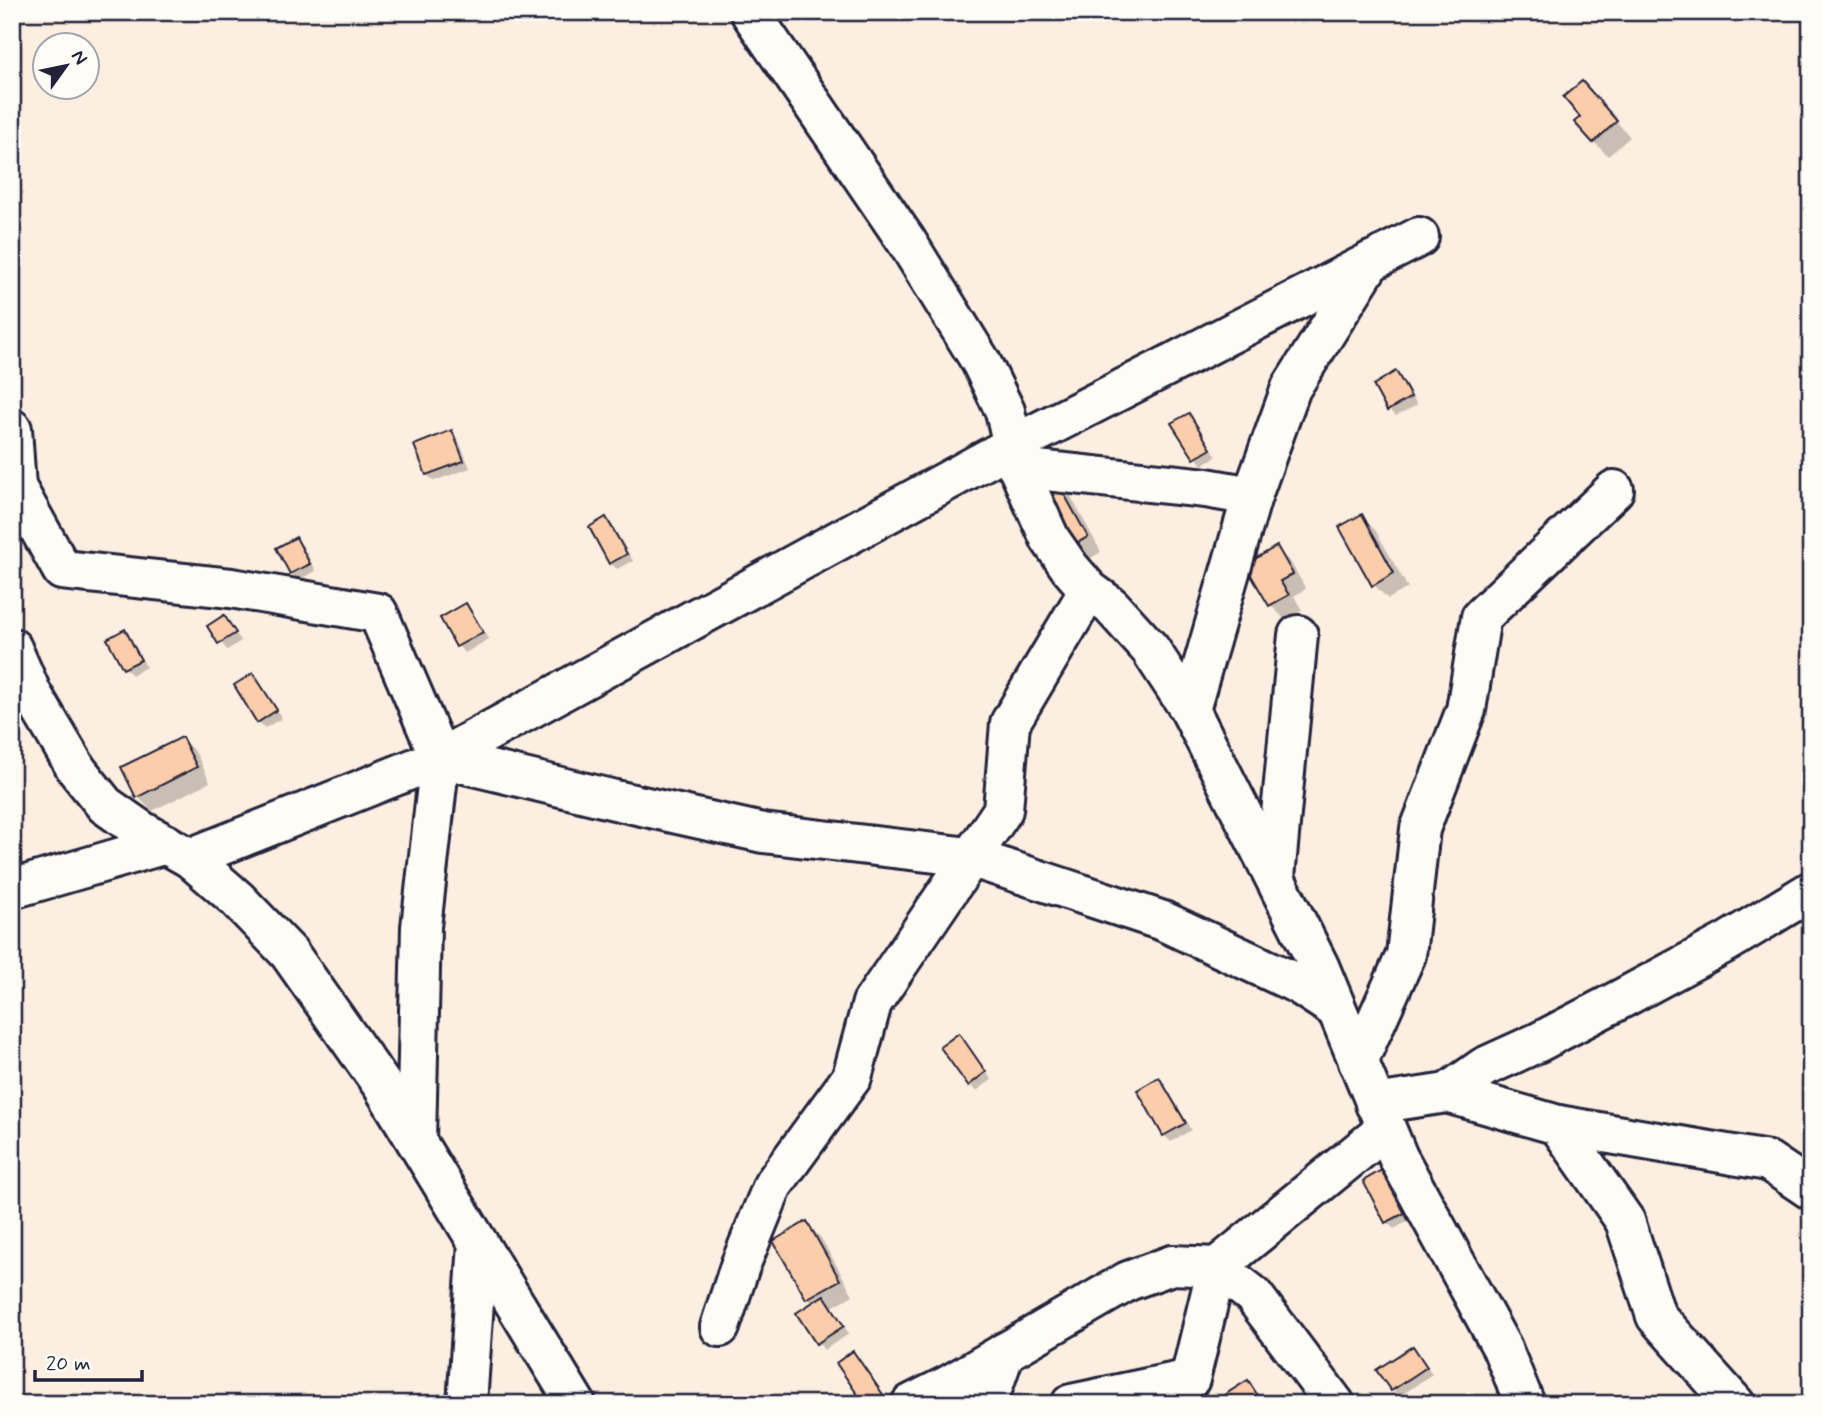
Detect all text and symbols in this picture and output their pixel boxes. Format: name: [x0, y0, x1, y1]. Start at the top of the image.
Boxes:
north arrow: [32, 32, 102, 102]
text: N: [65, 45, 93, 70]
scale bar: [35, 1339, 142, 1383]
text: 20 m: [46, 1350, 91, 1378]

